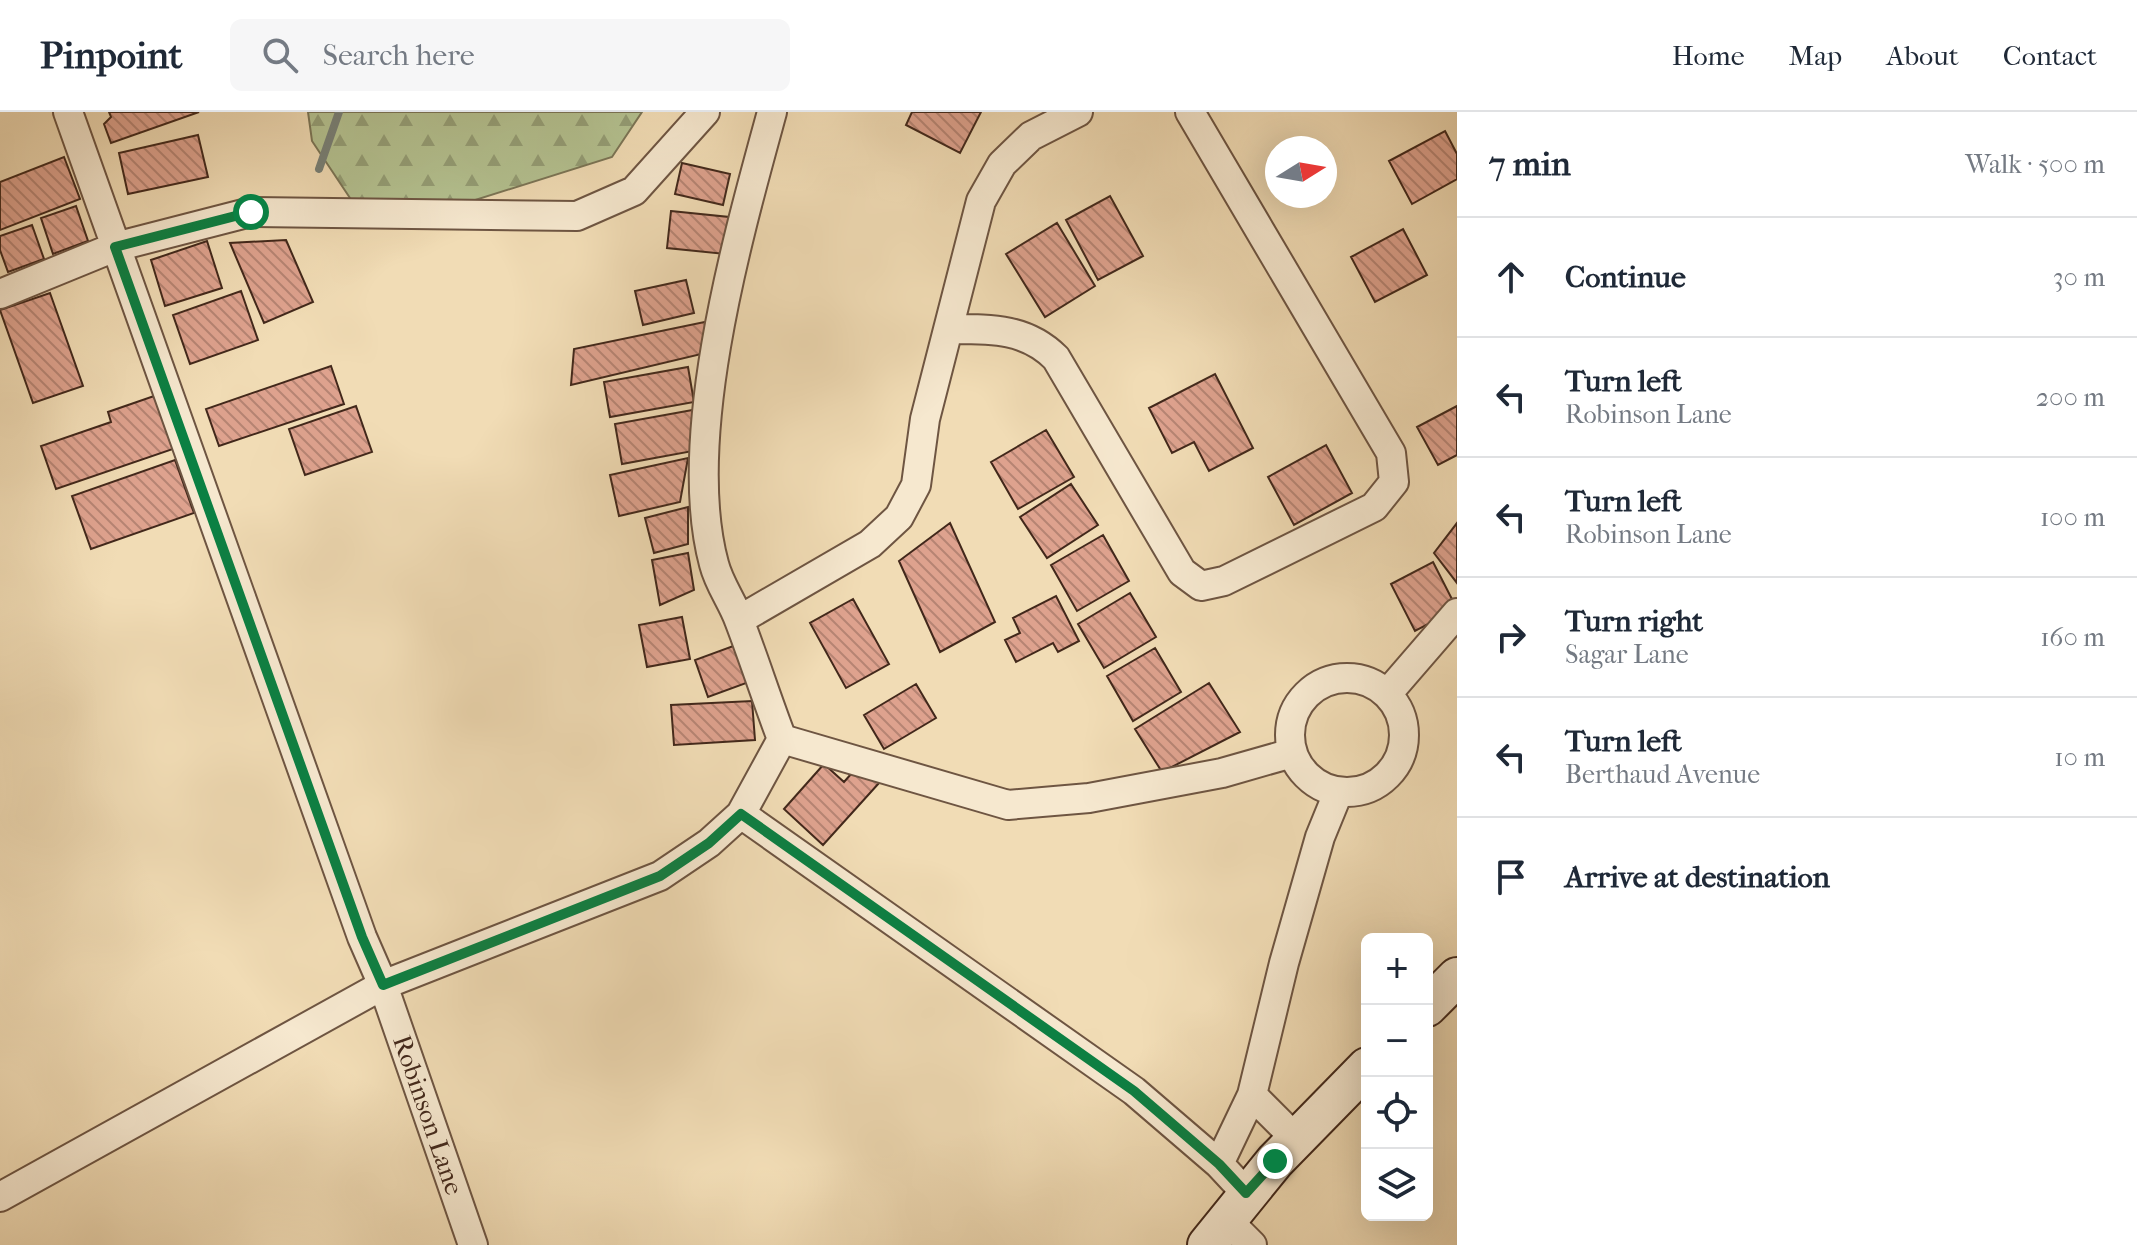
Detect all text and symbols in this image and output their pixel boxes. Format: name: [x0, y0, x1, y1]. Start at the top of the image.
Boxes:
search box: [230, 19, 790, 91]
text: Pinpoint: [40, 33, 182, 78]
icon: search: [258, 33, 302, 77]
text: Search here: [322, 38, 475, 73]
text: Home: [1672, 39, 1745, 72]
text: Map: [1789, 39, 1842, 72]
text: About: [1886, 39, 1959, 72]
text: Contact: [2003, 39, 2097, 72]
north arrow: [1265, 136, 1337, 208]
text: 7 min: [1489, 144, 1571, 184]
text: Walk · 500 m: [1965, 149, 2105, 180]
route start: [233, 194, 269, 230]
icon: ahead: [1489, 255, 1533, 299]
text: Continue: [1565, 260, 1686, 295]
text: 30 m: [2053, 262, 2105, 293]
text: Turn left: [1565, 364, 1682, 399]
icon: left: [1489, 375, 1533, 419]
text: 200 m: [2036, 382, 2105, 413]
text: Robinson Lane: [1565, 399, 1732, 430]
text: Turn left: [1565, 484, 1682, 519]
icon: left: [1489, 495, 1533, 539]
text: 100 m: [2040, 502, 2105, 533]
text: Robinson Lane: [1565, 519, 1732, 550]
text: Turn right: [1565, 604, 1703, 639]
icon: right: [1489, 615, 1533, 659]
text: 160 m: [2040, 622, 2105, 653]
text: Sagar Lane: [1565, 639, 1689, 670]
text: Turn left: [1565, 724, 1682, 759]
icon: left: [1489, 735, 1533, 779]
text: 10 m: [2054, 742, 2105, 773]
text: Berthaud Avenue: [1565, 759, 1760, 790]
icon: arrive: [1489, 855, 1533, 899]
text: Arrive at destination: [1565, 860, 1830, 895]
map controls: [1361, 933, 1433, 1221]
button: +: [1361, 933, 1433, 1005]
button: −: [1361, 1005, 1433, 1077]
street label: Robinson Lane: [386, 1031, 470, 1199]
button: locate: [1361, 1077, 1433, 1149]
route end: [1257, 1143, 1293, 1179]
button: layers: [1361, 1149, 1433, 1221]

